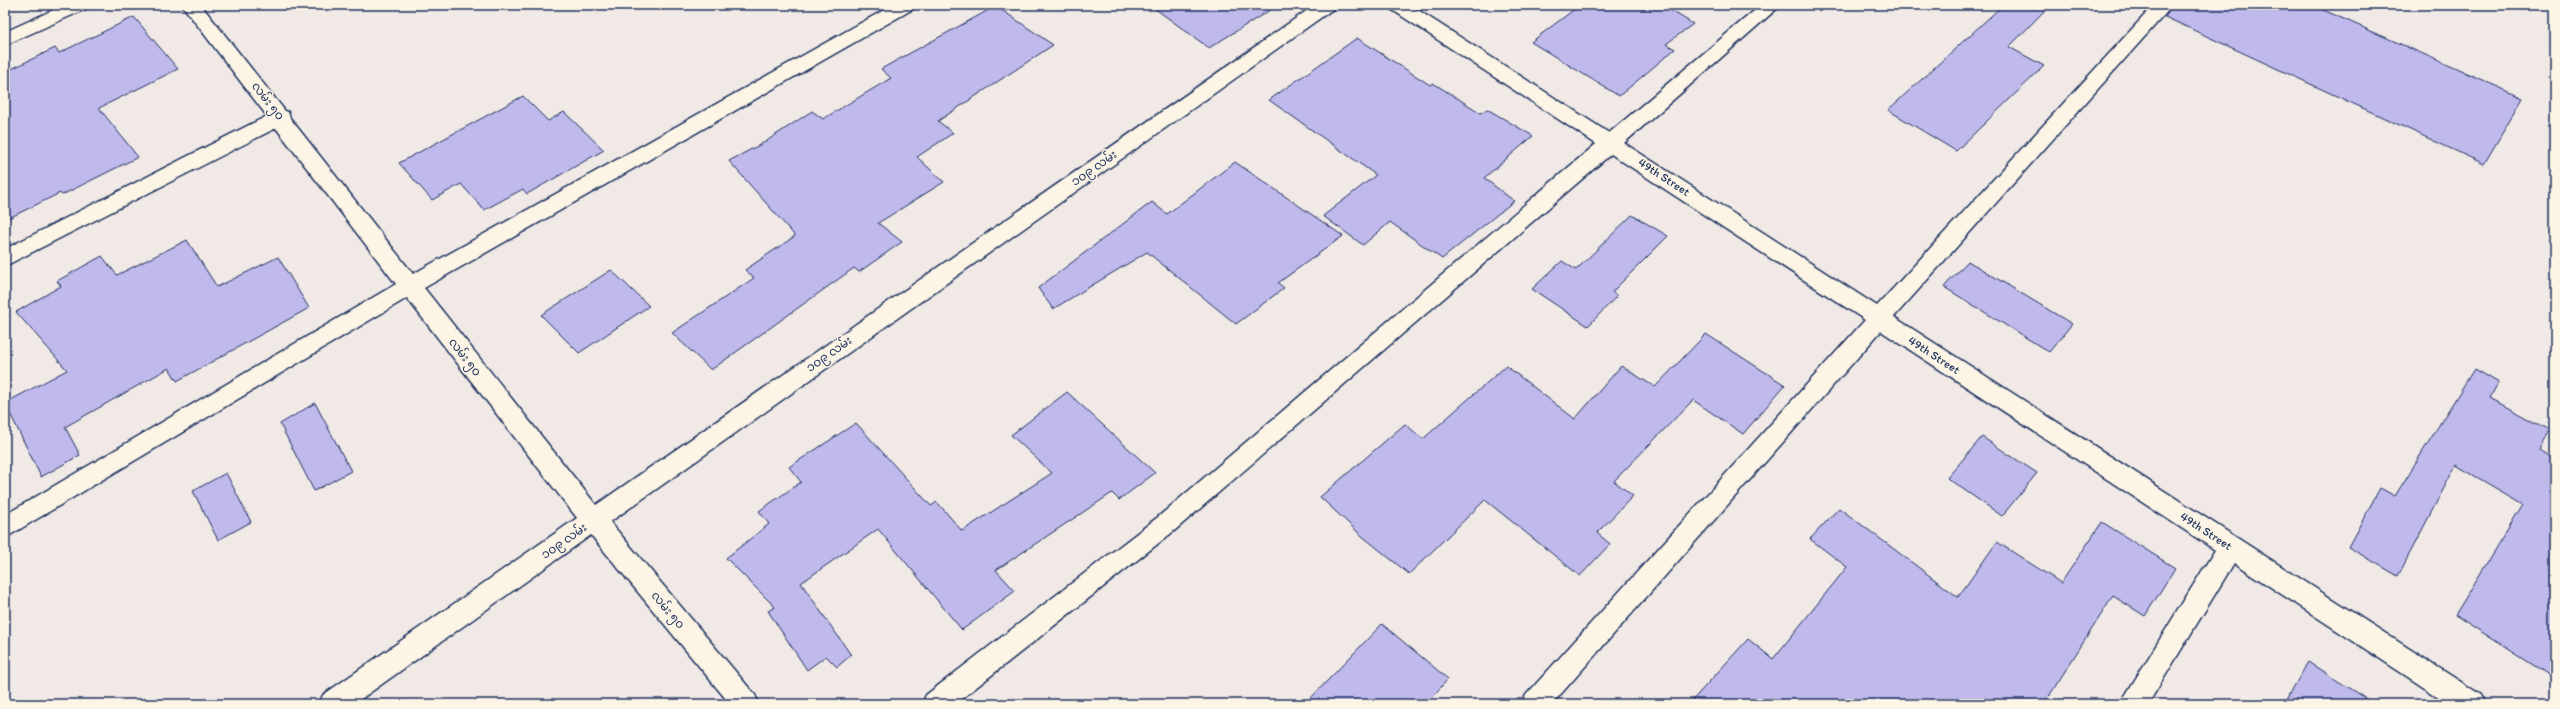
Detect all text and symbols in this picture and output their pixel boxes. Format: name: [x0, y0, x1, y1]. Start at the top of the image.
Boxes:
street label: လမ်း ၅၀: [246, 78, 289, 125]
street label: ၁၀၉ လမ်း: [1067, 146, 1121, 191]
street label: 49th Street: [1636, 155, 1693, 199]
street label: ၁၀၉ လမ်း: [802, 332, 856, 377]
street label: 49th Street: [1906, 333, 1963, 377]
street label: လမ်း ၅၀: [443, 334, 486, 381]
street label: 49th Street: [2178, 509, 2235, 553]
street label: ၁၀၉ လမ်း: [537, 519, 591, 564]
street label: လမ်း ၅၀: [646, 587, 689, 634]

